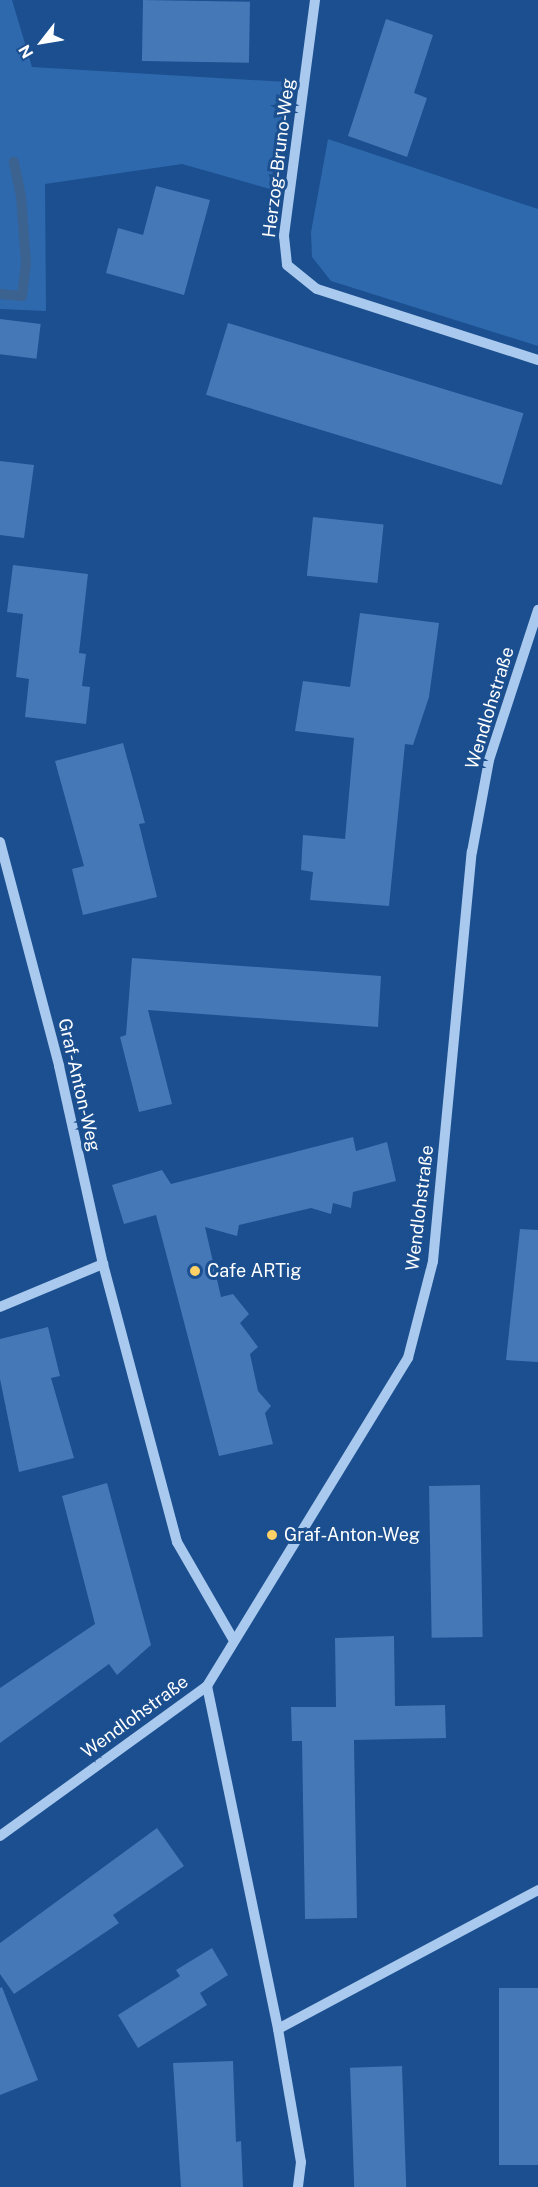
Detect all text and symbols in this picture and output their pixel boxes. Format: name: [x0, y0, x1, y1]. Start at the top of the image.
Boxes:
north arrow: [12, 12, 72, 72]
text: N: [15, 41, 38, 62]
street label: Herzog-Bruno-Weg: [259, 77, 299, 239]
street label: Wendlohstraße: [461, 644, 519, 772]
street label: Graf-Anton-Weg: [53, 1016, 105, 1154]
street label: Wendlohstraße: [402, 1144, 438, 1272]
place label: Cafe ARTig: [207, 1260, 302, 1282]
marker: Cafe ARTig: [188, 1264, 202, 1278]
place label: Graf-Anton-Weg: [284, 1524, 420, 1546]
marker: Graf-Anton-Weg: [265, 1528, 279, 1542]
street label: Wendlohstraße: [77, 1671, 193, 1763]

